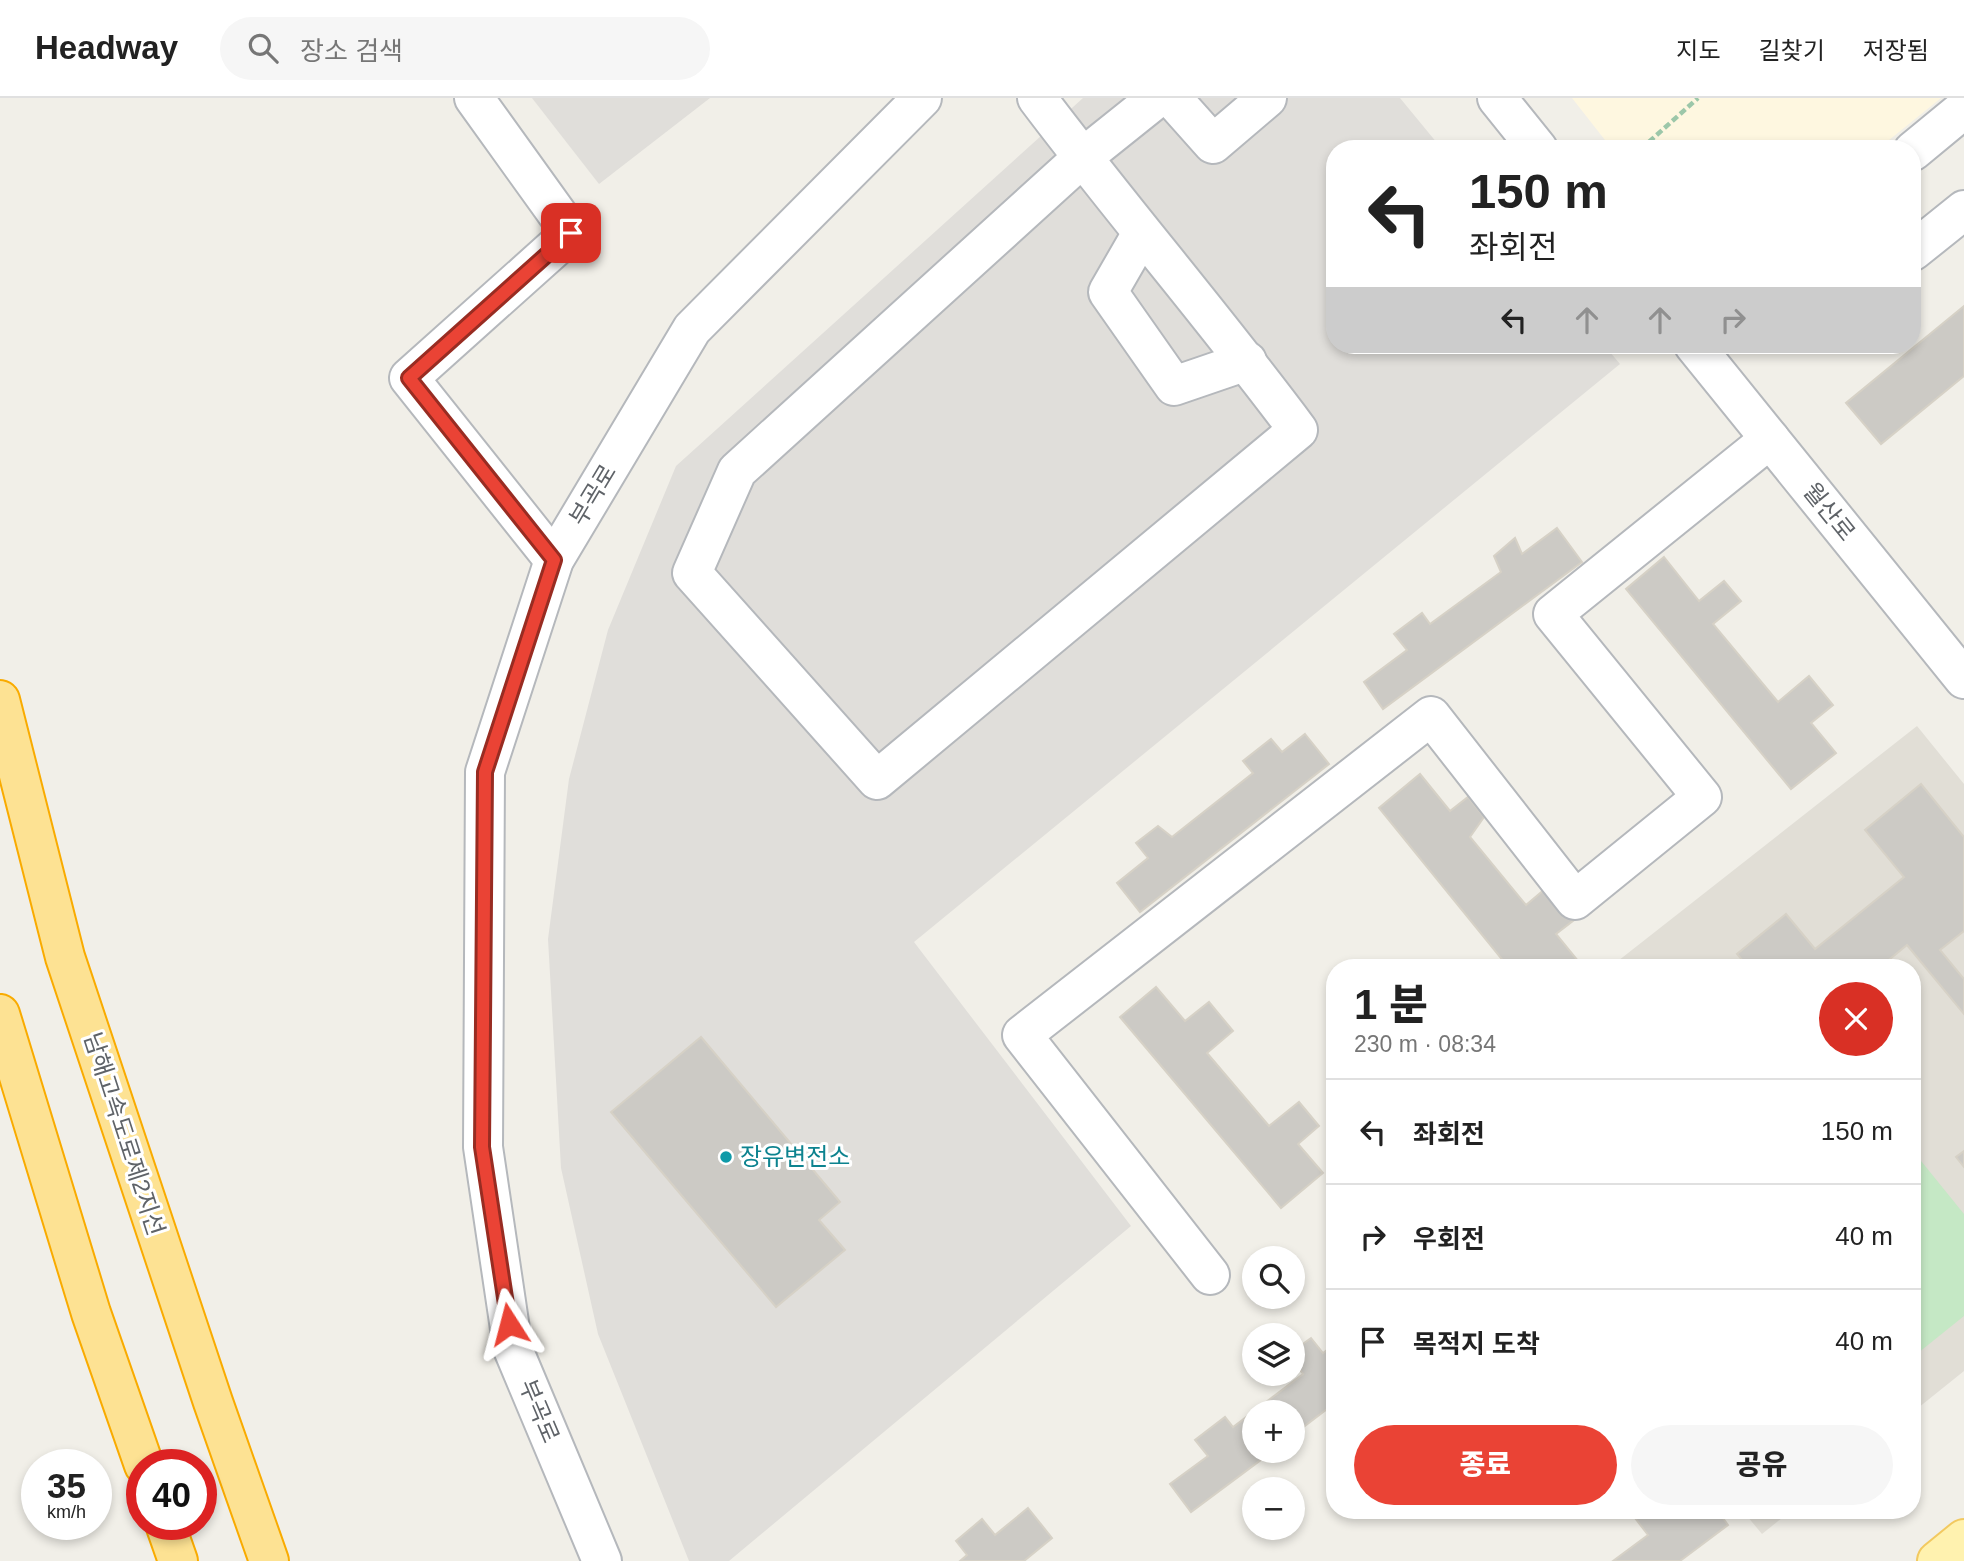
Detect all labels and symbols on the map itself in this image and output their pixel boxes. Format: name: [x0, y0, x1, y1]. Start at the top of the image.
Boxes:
pin: [541, 203, 601, 263]
street label: 부곡로: [564, 459, 621, 530]
street label: 월산로: [1798, 477, 1861, 546]
street label: 남해고속도로제2지선: [79, 1029, 170, 1239]
place label: 장유변전소: [740, 1143, 850, 1170]
marker: 장유변전소: [718, 1149, 734, 1165]
position arrow: [472, 1287, 546, 1361]
street label: 부곡로: [514, 1375, 565, 1447]
speed limit sign: 40: [126, 1449, 217, 1540]

